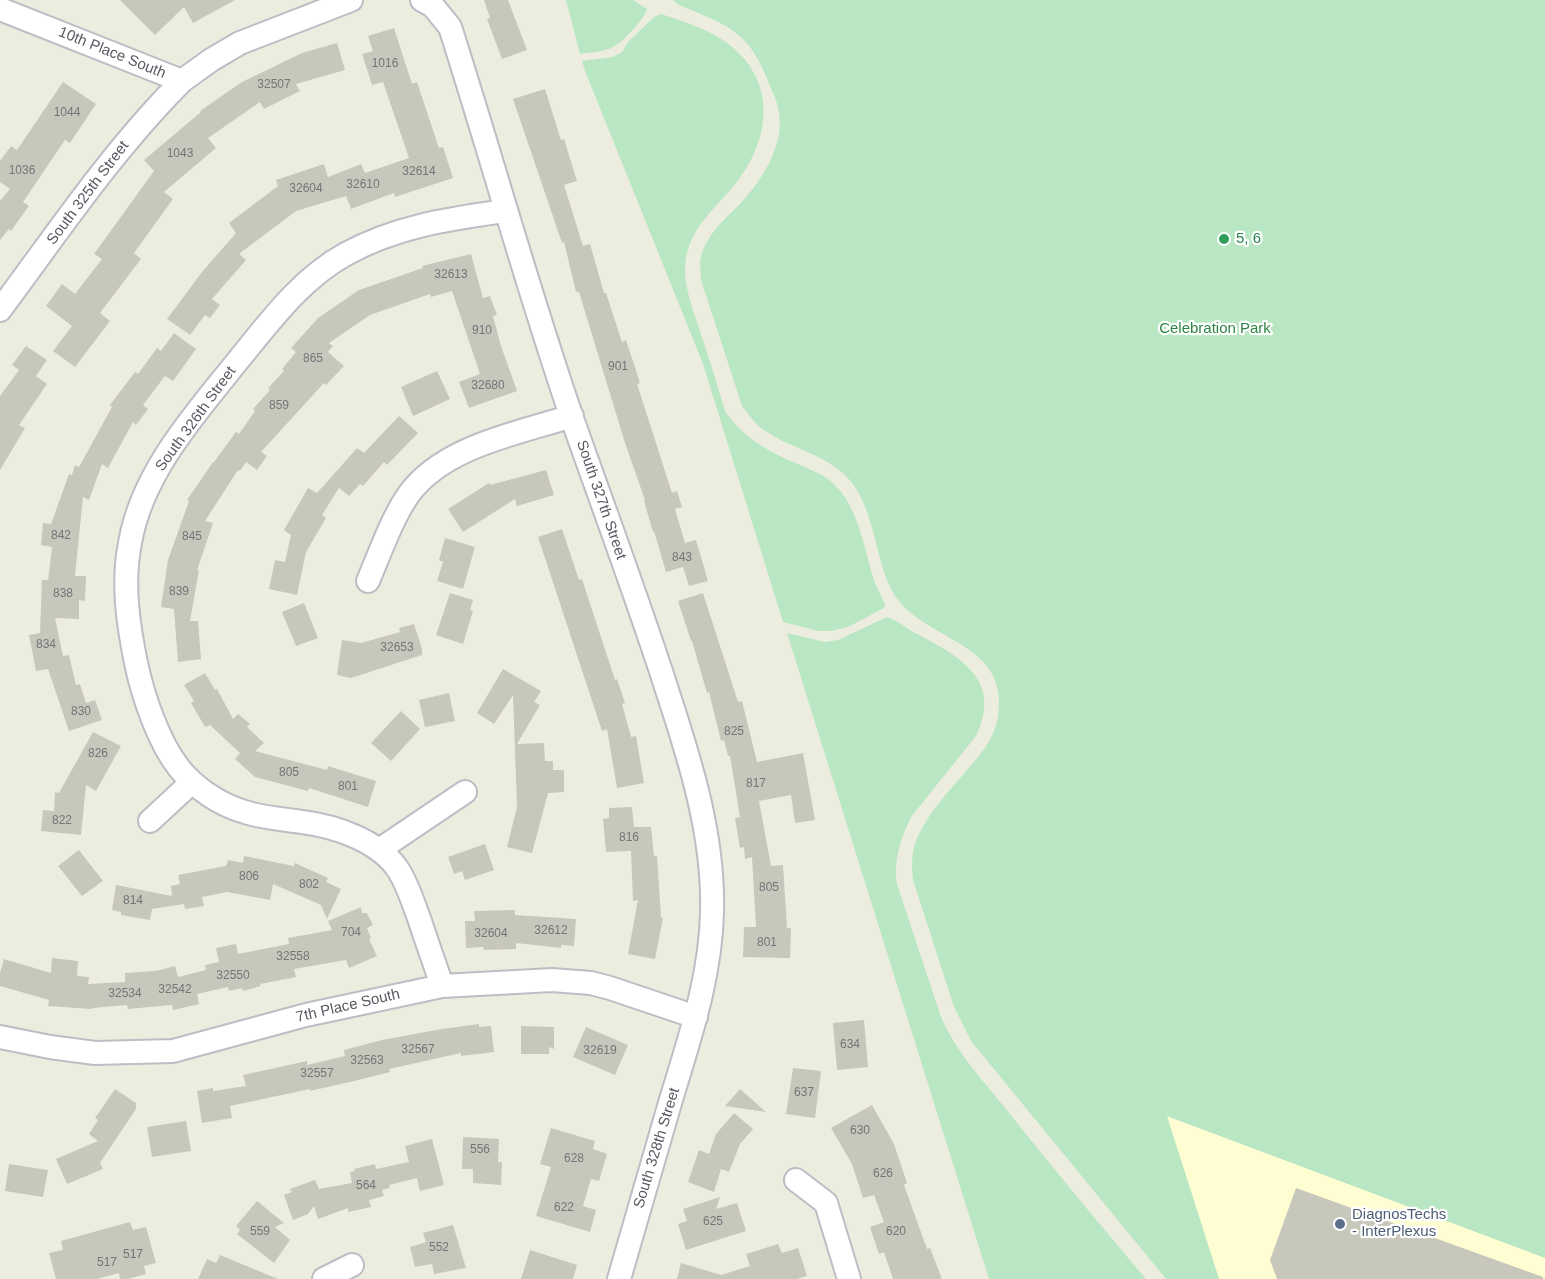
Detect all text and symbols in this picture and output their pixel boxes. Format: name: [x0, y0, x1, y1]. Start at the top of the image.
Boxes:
street label: 10th Place South: [56, 23, 168, 83]
house number: 1016: [372, 57, 398, 71]
house number: 32507: [257, 78, 291, 92]
house number: 1044: [54, 106, 80, 120]
street label: South 325th Street: [43, 138, 133, 248]
house number: 1043: [167, 147, 193, 161]
house number: 1036: [9, 164, 35, 178]
house number: 32614: [402, 165, 436, 179]
house number: 32610: [346, 178, 380, 192]
house number: 32604: [289, 182, 323, 196]
place label: 5, 6: [1236, 230, 1261, 248]
marker: 5, 6: [1217, 232, 1231, 246]
house number: 32613: [434, 268, 468, 282]
park label: Celebration Park: [1159, 320, 1271, 338]
house number: 910: [472, 324, 492, 338]
house number: 865: [303, 352, 323, 366]
house number: 901: [608, 360, 628, 374]
street label: South 326th Street: [152, 363, 240, 475]
house number: 32680: [471, 379, 505, 393]
house number: 859: [269, 399, 289, 413]
street label: South 327th Street: [572, 438, 630, 562]
house number: 842: [51, 529, 71, 543]
house number: 845: [182, 530, 202, 544]
house number: 843: [672, 551, 692, 565]
house number: 839: [169, 585, 189, 599]
house number: 838: [53, 587, 73, 601]
house number: 834: [36, 638, 56, 652]
house number: 32653: [380, 641, 414, 655]
house number: 830: [71, 705, 91, 719]
house number: 825: [724, 725, 744, 739]
house number: 826: [88, 747, 108, 761]
house number: 805: [279, 766, 299, 780]
house number: 817: [746, 777, 766, 791]
house number: 801: [338, 780, 358, 794]
house number: 822: [52, 814, 72, 828]
house number: 816: [619, 831, 639, 845]
house number: 806: [239, 870, 259, 884]
house number: 802: [299, 878, 319, 892]
house number: 805: [759, 881, 779, 895]
house number: 814: [123, 894, 143, 908]
house number: 32612: [534, 924, 568, 938]
house number: 704: [341, 926, 361, 940]
house number: 32604: [474, 927, 508, 941]
house number: 801: [757, 936, 777, 950]
house number: 32558: [276, 950, 310, 964]
house number: 32550: [216, 969, 250, 983]
house number: 32542: [158, 983, 192, 997]
street label: 7th Place South: [294, 985, 402, 1027]
house number: 32534: [108, 987, 142, 1001]
house number: 634: [840, 1038, 860, 1052]
house number: 32567: [401, 1043, 435, 1057]
house number: 32619: [583, 1044, 617, 1058]
house number: 32563: [350, 1054, 384, 1068]
house number: 32557: [300, 1067, 334, 1081]
street label: South 328th Street: [630, 1086, 684, 1210]
house number: 637: [794, 1086, 814, 1100]
house number: 630: [850, 1124, 870, 1138]
house number: 556: [470, 1143, 490, 1157]
house number: 628: [564, 1152, 584, 1166]
house number: 626: [873, 1167, 893, 1181]
house number: 564: [356, 1179, 376, 1193]
house number: 622: [554, 1201, 574, 1215]
place label: DiagnosTechs - InterPlexus: [1352, 1206, 1446, 1241]
house number: 625: [703, 1215, 723, 1229]
marker: DiagnosTechs - InterPlexus: [1333, 1217, 1347, 1231]
house number: 559: [250, 1225, 270, 1239]
house number: 620: [886, 1225, 906, 1239]
house number: 552: [429, 1241, 449, 1255]
house number: 517: [123, 1248, 143, 1262]
house number: 517: [97, 1256, 117, 1270]

